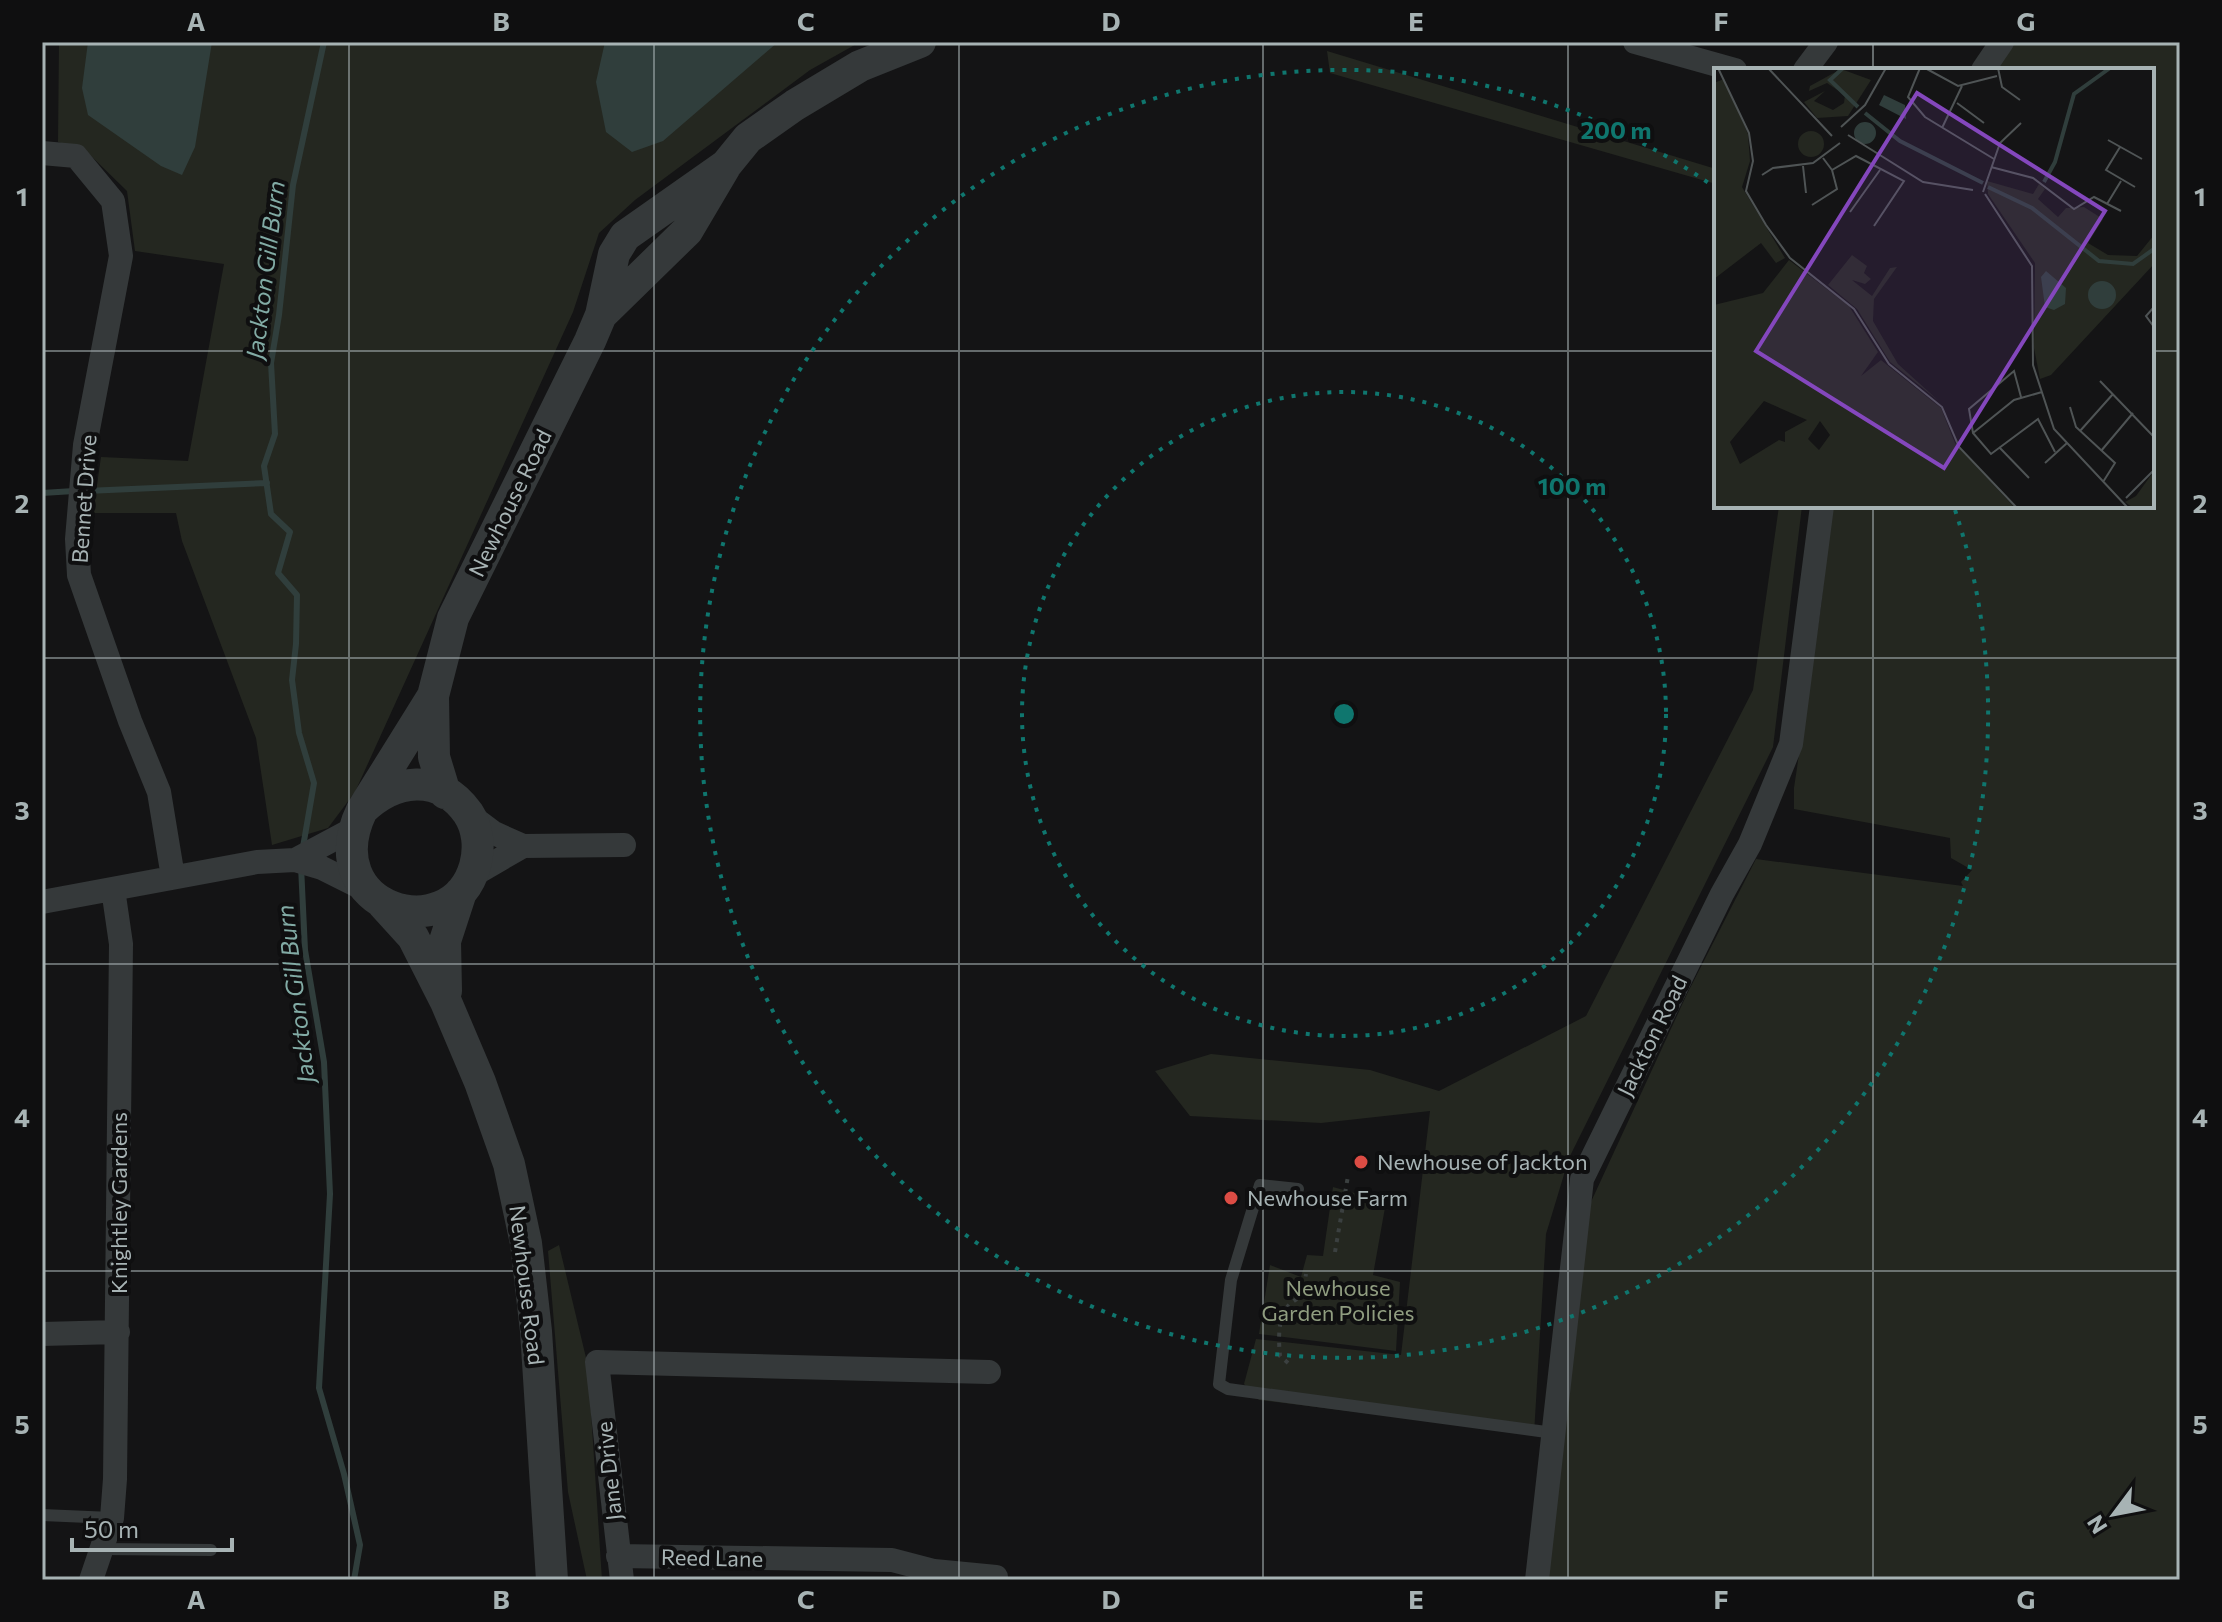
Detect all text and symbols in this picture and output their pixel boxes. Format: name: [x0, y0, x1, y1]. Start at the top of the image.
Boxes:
text: A: [187, 5, 206, 36]
text: B: [492, 5, 510, 36]
text: C: [797, 5, 815, 36]
text: D: [1101, 5, 1121, 36]
text: E: [1408, 5, 1424, 36]
text: F: [1713, 5, 1729, 36]
text: G: [2017, 5, 2035, 36]
inset map: [1714, 68, 2154, 508]
text: 200 m: [1581, 115, 1651, 144]
water label: Jackton Gill Burn: [239, 179, 290, 363]
text: 1: [16, 180, 28, 211]
text: 1: [2194, 180, 2206, 211]
street label: Newhouse Road: [462, 425, 557, 581]
street label: Bennet Drive: [66, 434, 101, 564]
text: 100 m: [1538, 471, 1606, 500]
text: 2: [15, 487, 29, 518]
text: 2: [2193, 487, 2207, 518]
centre of rings: [1330, 700, 1358, 728]
text: 3: [14, 794, 30, 825]
text: 3: [2192, 794, 2208, 825]
water label: Jackton Gill Burn: [269, 903, 320, 1087]
street label: Jackton Road: [1611, 971, 1692, 1101]
text: 4: [14, 1101, 30, 1132]
text: 4: [2192, 1101, 2208, 1132]
street label: Knightley Gardens: [105, 1112, 132, 1294]
place label: Newhouse of Jackton: [1377, 1148, 1588, 1175]
marker: Newhouse of Jackton: [1352, 1153, 1370, 1171]
place label: Newhouse Farm: [1247, 1184, 1408, 1211]
marker: Newhouse Farm: [1222, 1189, 1240, 1207]
street label: Newhouse Road: [504, 1204, 551, 1366]
park label: Newhouse Garden Policies: [1261, 1274, 1415, 1326]
text: 5: [14, 1408, 30, 1439]
text: 5: [2192, 1408, 2208, 1439]
street label: Jane Drive: [590, 1420, 627, 1522]
north arrow: [2074, 1474, 2154, 1554]
scale bar: [72, 1502, 232, 1552]
text: N: [2081, 1511, 2112, 1539]
text: 50 m: [84, 1514, 139, 1543]
street label: Reed Lane: [661, 1543, 763, 1572]
text: A: [187, 1583, 206, 1614]
text: B: [492, 1583, 510, 1614]
text: C: [797, 1583, 815, 1614]
text: D: [1101, 1583, 1121, 1614]
text: E: [1408, 1583, 1424, 1614]
text: F: [1713, 1583, 1729, 1614]
text: G: [2017, 1583, 2035, 1614]

